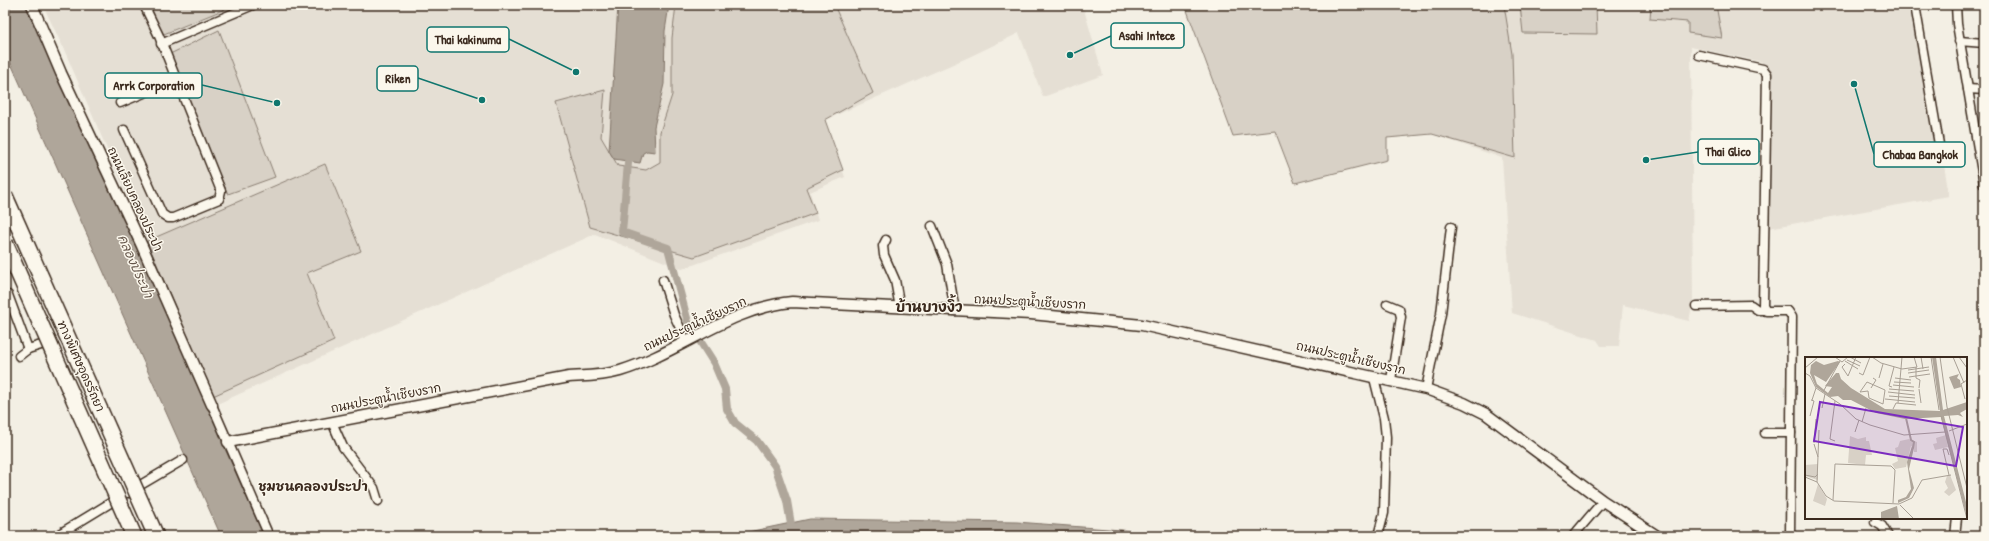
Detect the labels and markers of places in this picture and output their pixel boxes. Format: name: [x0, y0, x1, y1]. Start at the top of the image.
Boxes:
callout: Asahi Intece: [1111, 23, 1184, 48]
callout: Thai kakinuma: [427, 27, 509, 52]
callout: Riken: [377, 66, 418, 91]
callout: Arrk Corporation: [105, 73, 202, 98]
callout: Thai Glico: [1698, 139, 1759, 164]
callout: Chabaa Bangkok: [1874, 142, 1965, 167]

